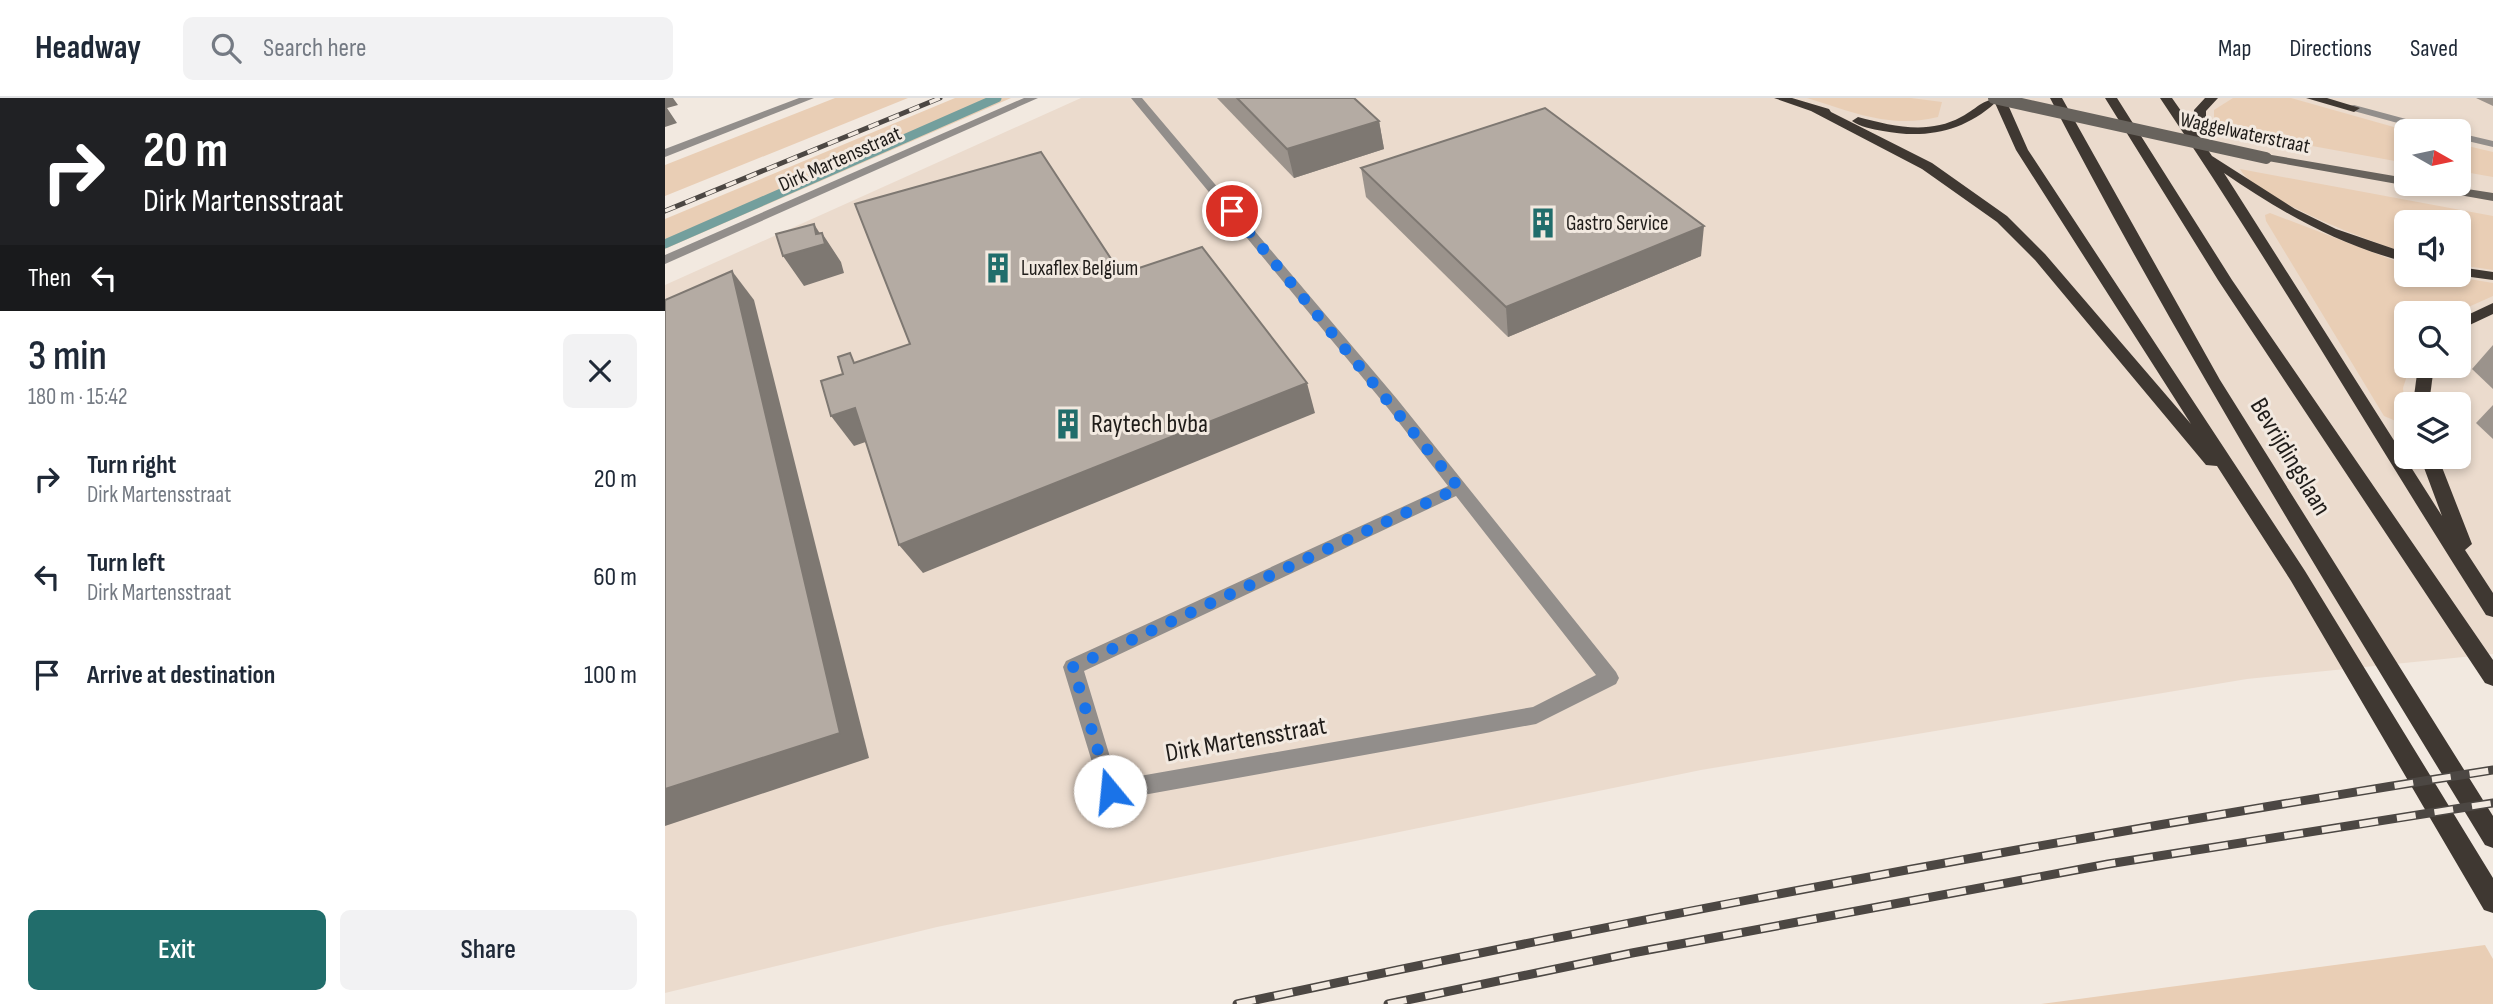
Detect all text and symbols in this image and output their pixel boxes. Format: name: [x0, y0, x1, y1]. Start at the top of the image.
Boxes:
search box: [183, 17, 673, 80]
text: Headway: [35, 28, 141, 68]
icon: search: [207, 29, 245, 67]
text: Search here: [263, 33, 366, 64]
text: Map: [2218, 34, 2251, 63]
text: Directions: [2289, 34, 2372, 63]
text: Saved: [2410, 34, 2458, 63]
street label: Waggelwaterstraat: [2178, 107, 2312, 159]
north arrow: [2394, 119, 2471, 196]
map controls: [2394, 119, 2471, 469]
street label: Dirk Martensstraat: [775, 121, 905, 197]
text: 20 m: [143, 122, 228, 181]
icon: right: [28, 126, 119, 217]
pin: [1202, 181, 1262, 241]
text: Dirk Martensstraat: [143, 182, 344, 221]
icon: arrive: [1213, 192, 1251, 230]
building icon: Gastro Service: [1526, 206, 1560, 240]
button: sound: [2394, 210, 2471, 287]
place label: Gastro Service: [1566, 211, 1669, 236]
building icon: Luxaflex Belgium: [981, 251, 1015, 285]
place label: Luxaflex Belgium: [1021, 256, 1138, 281]
icon: left: [85, 259, 123, 297]
text: Then: [28, 263, 71, 294]
button: search: [2394, 301, 2471, 378]
text: 3 min: [28, 331, 107, 382]
button: close: [563, 334, 637, 408]
text: 180 m · 15:42: [28, 383, 128, 411]
button: layers: [2394, 392, 2471, 469]
street label: Bevrijdingslaan: [2243, 393, 2337, 521]
building icon: Raytech bvba: [1051, 407, 1085, 441]
place label: Raytech bvba: [1091, 409, 1208, 440]
text: Turn right: [87, 450, 176, 481]
icon: right: [28, 460, 66, 498]
text: 20 m: [594, 464, 637, 495]
text: Dirk Martensstraat: [87, 481, 231, 509]
text: Turn left: [87, 548, 165, 579]
icon: left: [28, 558, 66, 596]
text: 60 m: [593, 562, 637, 593]
text: Dirk Martensstraat: [87, 579, 231, 607]
icon: arrive: [28, 656, 66, 694]
text: Arrive at destination: [87, 660, 275, 691]
text: 100 m: [584, 660, 637, 691]
street label: Dirk Martensstraat: [1163, 711, 1329, 769]
position arrow: [1073, 754, 1147, 828]
button: Exit: [28, 910, 326, 990]
button: Share: [340, 910, 637, 990]

